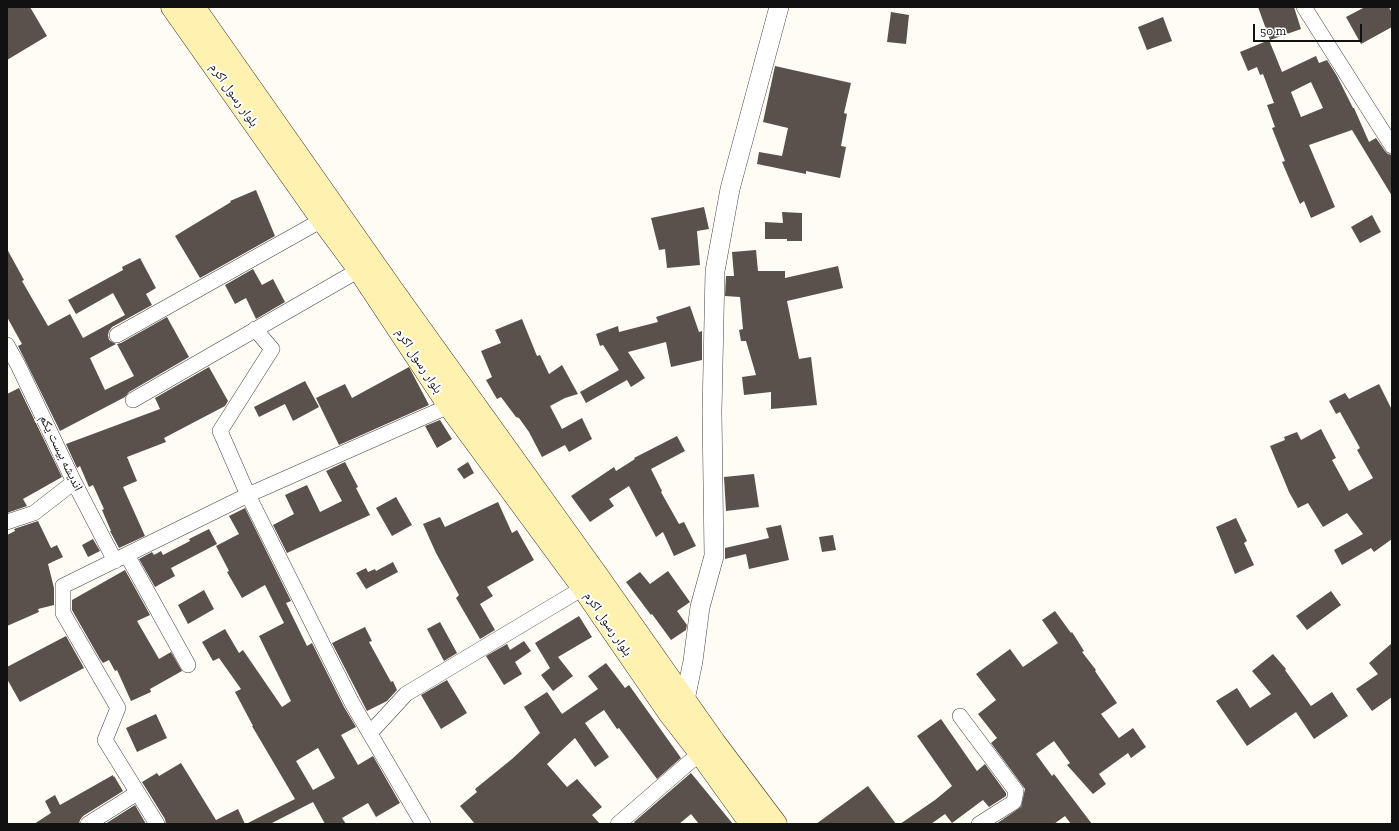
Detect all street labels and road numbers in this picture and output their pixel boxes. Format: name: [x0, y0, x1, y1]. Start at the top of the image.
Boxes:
street label: بلوار رسول اکرم: [206, 60, 262, 130]
street label: بلوار رسول اکرم: [392, 326, 446, 396]
street label: اندیشه بیست یکم: [36, 413, 86, 493]
street label: بلوار رسول اکرم: [581, 589, 635, 659]

